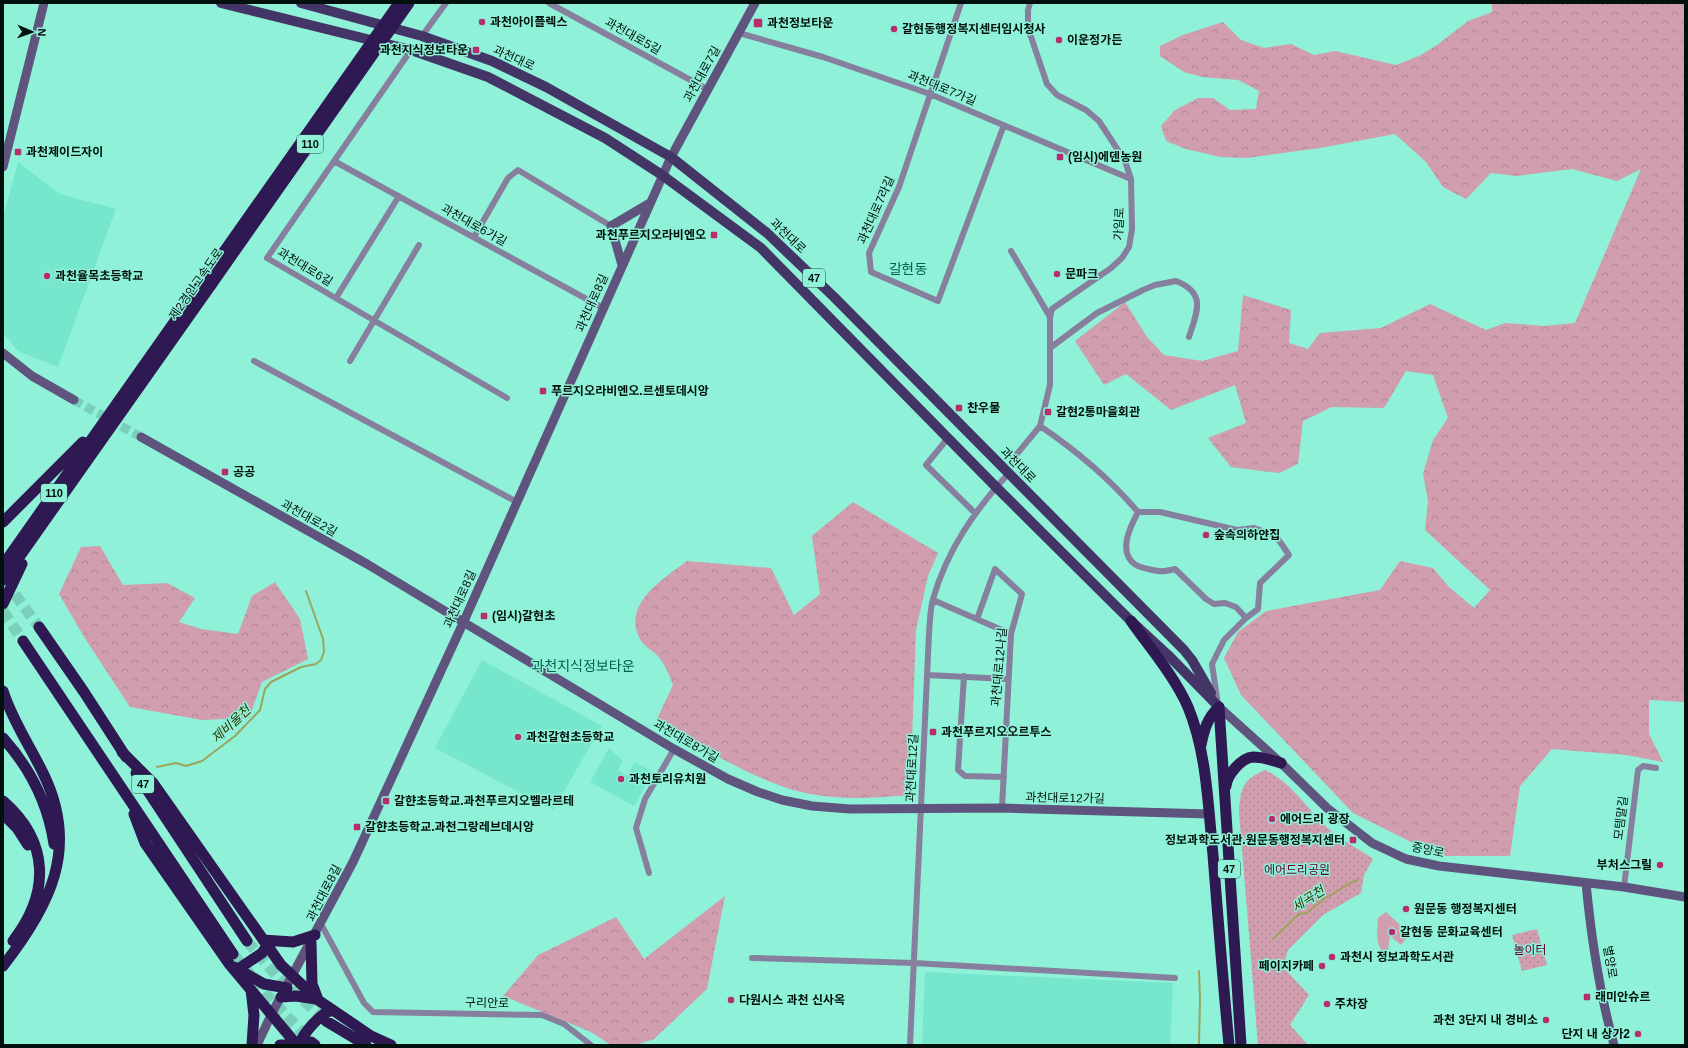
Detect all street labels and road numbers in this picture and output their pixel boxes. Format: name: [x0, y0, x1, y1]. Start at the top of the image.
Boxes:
street label: 과천대로5길: [603, 15, 663, 57]
street label: 과천대로: [491, 43, 537, 73]
street label: 과천대로7길: [681, 44, 723, 104]
street label: 과천대로7가길: [906, 68, 978, 108]
road number: 110: [297, 135, 323, 153]
street label: 과천대로7라길: [855, 174, 897, 246]
street label: 과천대로6가길: [439, 201, 509, 249]
street label: 가일로: [1111, 207, 1127, 241]
street label: 과천대로: [767, 216, 809, 256]
street label: 과천대로6길: [275, 245, 335, 289]
street label: 제2경인고속도로: [166, 246, 226, 322]
road number: 47: [803, 269, 825, 287]
street label: 과천대로8길: [573, 272, 611, 334]
street label: 과천대로: [997, 444, 1039, 486]
road number: 110: [41, 484, 67, 502]
street label: 과천대로2길: [279, 497, 339, 539]
street label: 과천대로8길: [441, 568, 479, 630]
street label: 과천대로12나길: [989, 627, 1009, 707]
street label: 과천대로8가길: [651, 717, 721, 765]
street label: 과천대로12길: [903, 733, 921, 803]
road number: 47: [132, 775, 154, 793]
street label: 과천대로12가길: [1025, 790, 1105, 806]
street label: 모템말길: [1611, 795, 1631, 841]
street label: 중앙로: [1410, 840, 1446, 860]
road number: 47: [1218, 860, 1240, 878]
street label: 과천대로8길: [304, 862, 344, 924]
street label: 별양로: [1600, 945, 1620, 979]
street label: 구리안로: [465, 996, 509, 1010]

